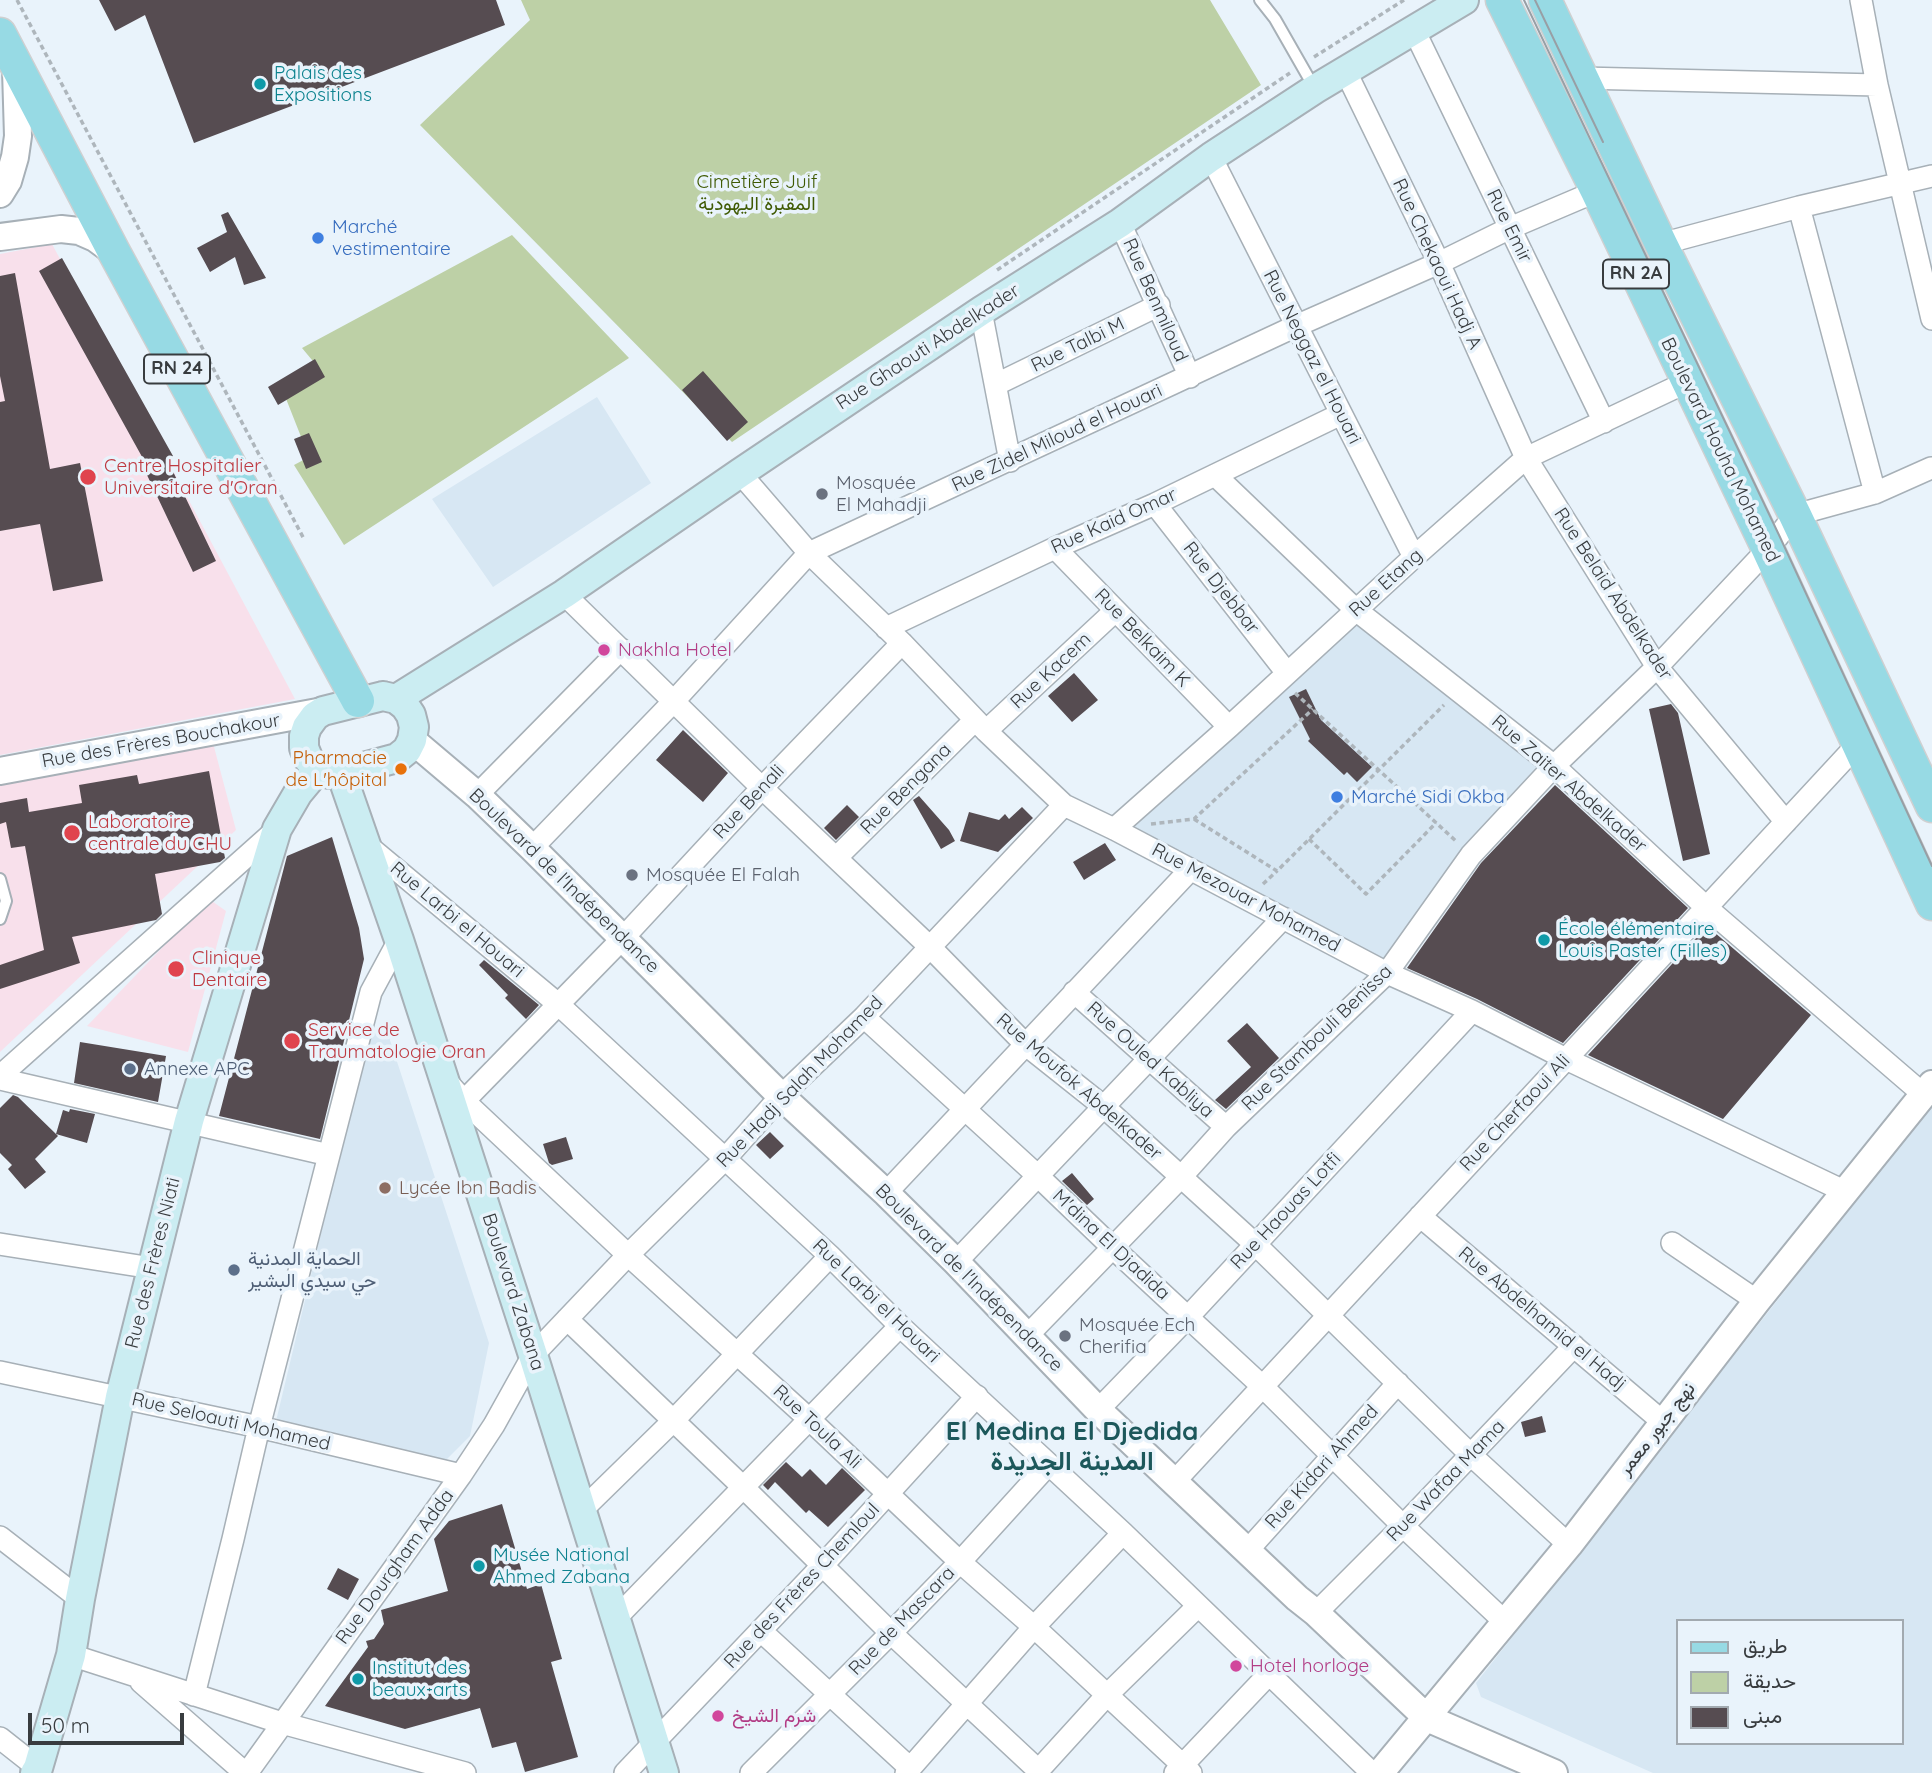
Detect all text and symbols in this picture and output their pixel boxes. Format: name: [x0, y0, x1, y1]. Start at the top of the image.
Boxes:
place label: Palais des Expositions: [274, 62, 372, 106]
marker: Palais des Expositions: [252, 76, 268, 92]
park label: Cimetière Juif المقبرة اليهودية: [696, 171, 818, 215]
street label: Rue Chekaoui Hadj A: [1387, 175, 1487, 353]
street label: Rue Emir: [1481, 186, 1537, 266]
place label: Marché vestimentaire: [332, 216, 451, 260]
marker: Marché vestimentaire: [310, 230, 326, 246]
street label: Rue Benmiloud: [1118, 235, 1192, 365]
road number: RN 2A: [1603, 260, 1669, 288]
street label: Rue Neggaz el Houari: [1258, 266, 1366, 448]
street label: Rue Ghaouti Abdelkader: [832, 279, 1024, 415]
street label: Rue Talbi M: [1028, 313, 1128, 377]
street label: Boulevard Houha Mohamed: [1656, 334, 1784, 566]
road number: RN 24: [144, 354, 210, 384]
street label: Rue Zidel Miloud el Houari: [948, 379, 1166, 497]
place label: Centre Hospitalier Universitaire d'Oran: [104, 455, 278, 499]
marker: Centre Hospitalier Universitaire d'Oran: [78, 467, 98, 487]
place label: Mosquée El Mahadji: [836, 472, 927, 516]
street label: Rue Kaid Omar: [1048, 483, 1180, 559]
marker: Mosquée El Mahadji: [814, 486, 830, 502]
street label: Rue Belaid Abdelkader: [1549, 504, 1677, 684]
street label: Rue Djebbar: [1178, 537, 1264, 639]
street label: Rue Etang: [1345, 544, 1427, 622]
street label: Rue Belkaim K: [1089, 584, 1195, 692]
street label: Rue Kacem: [1006, 628, 1096, 714]
place label: Nakhla Hotel: [618, 639, 732, 661]
marker: Nakhla Hotel: [596, 642, 612, 658]
street label: Rue des Frères Bouchakour: [40, 709, 282, 773]
street label: Rue Zaiter Abdelkader: [1487, 710, 1651, 858]
street label: Rue Bengana: [856, 739, 956, 839]
place label: Pharmacie de L'hôpital: [286, 747, 387, 791]
street label: Rue Benali: [709, 760, 789, 844]
marker: Pharmacie de L'hôpital: [393, 761, 409, 777]
street label: Boulevard de l'Indépendance: [464, 784, 664, 978]
place label: Marché Sidi Okba: [1351, 786, 1505, 808]
marker: Marché Sidi Okba: [1329, 789, 1345, 805]
place label: Laboratoire centrale du CHU: [88, 811, 232, 855]
marker: Laboratoire centrale du CHU: [62, 823, 82, 843]
street label: Rue Mezouar Mohamed: [1148, 839, 1344, 957]
street label: Rue Larbi el Houari: [385, 857, 529, 983]
place label: Mosquée El Falah: [646, 864, 800, 886]
marker: Mosquée El Falah: [624, 867, 640, 883]
place label: École élémentaire Louis Paster (Filles): [1558, 918, 1727, 962]
marker: École élémentaire Louis Paster (Filles): [1536, 932, 1552, 948]
place label: Clinique Dentaire: [192, 947, 267, 991]
marker: Clinique Dentaire: [166, 959, 186, 979]
street label: Rue Stambouli Benïssa: [1237, 960, 1397, 1116]
street label: Rue Hadj Salah Mohamed: [712, 992, 888, 1172]
street label: Rue Ouled Kabliya: [1082, 997, 1218, 1123]
street label: Rue Moufok Abdelkader: [992, 1009, 1166, 1165]
place label: Service de Traumatologie Oran: [308, 1019, 486, 1063]
marker: Service de Traumatologie Oran: [282, 1031, 302, 1051]
street label: Rue Cherfaoui Ali: [1455, 1050, 1575, 1176]
place label: Annexe APC: [144, 1058, 250, 1080]
marker: Annexe APC: [122, 1061, 138, 1077]
street label: Rue Haouas Lotfi: [1226, 1148, 1346, 1274]
street label: Rue des Frères Niati: [121, 1175, 185, 1351]
place label: Lycée Ibn Badis: [399, 1177, 537, 1199]
street label: Boulevard de l'Indépendance: [870, 1179, 1068, 1377]
marker: Lycée Ibn Badis: [377, 1180, 393, 1196]
street label: M'dina El Djadida: [1048, 1185, 1174, 1305]
street label: Boulevard Zabana: [477, 1211, 549, 1373]
street label: Rue Larbi el Houari: [808, 1234, 944, 1368]
street label: Rue Abdelhamid el Hadj: [1453, 1242, 1631, 1396]
place label: الحماية المدنية حي سيدي البشير: [248, 1248, 376, 1292]
marker: الحماية المدنية حي سيدي البشير: [226, 1262, 242, 1278]
place label: Mosquée Ech Cherifia: [1079, 1314, 1195, 1358]
marker: Mosquée Ech Cherifia: [1057, 1328, 1073, 1344]
street label: نهج جبور معمر: [1614, 1378, 1700, 1480]
street label: Rue Toula Ali: [768, 1380, 866, 1474]
street label: Rue Seloauti Mohamed: [129, 1388, 333, 1456]
street label: Rue Kidari Ahmed: [1261, 1401, 1383, 1533]
street label: Rue Wafaa Mama: [1382, 1415, 1510, 1547]
district label: El Medina El Djedida المدينة الجديدة: [946, 1416, 1198, 1478]
street label: Rue Dourgham Adda: [331, 1485, 459, 1649]
street label: Rue des Frères Chemloul: [719, 1499, 885, 1673]
place label: Musée National Ahmed Zabana: [493, 1544, 630, 1588]
marker: Musée National Ahmed Zabana: [471, 1558, 487, 1574]
street label: Rue de Mascara: [844, 1562, 960, 1680]
legend: [1676, 1619, 1904, 1745]
text: طريق: [1743, 1632, 1788, 1658]
place label: Hotel horloge: [1250, 1655, 1369, 1677]
place label: Institut des beaux-arts: [372, 1657, 468, 1701]
marker: Hotel horloge: [1228, 1658, 1244, 1674]
text: حديقة: [1743, 1667, 1796, 1693]
marker: Institut des beaux-arts: [350, 1671, 366, 1687]
scale bar: [32, 1700, 187, 1744]
text: مبنى: [1743, 1702, 1782, 1728]
place label: شرم الشيخ: [732, 1705, 816, 1727]
marker: شرم الشيخ: [710, 1708, 726, 1724]
text: 50 m: [41, 1712, 90, 1738]

